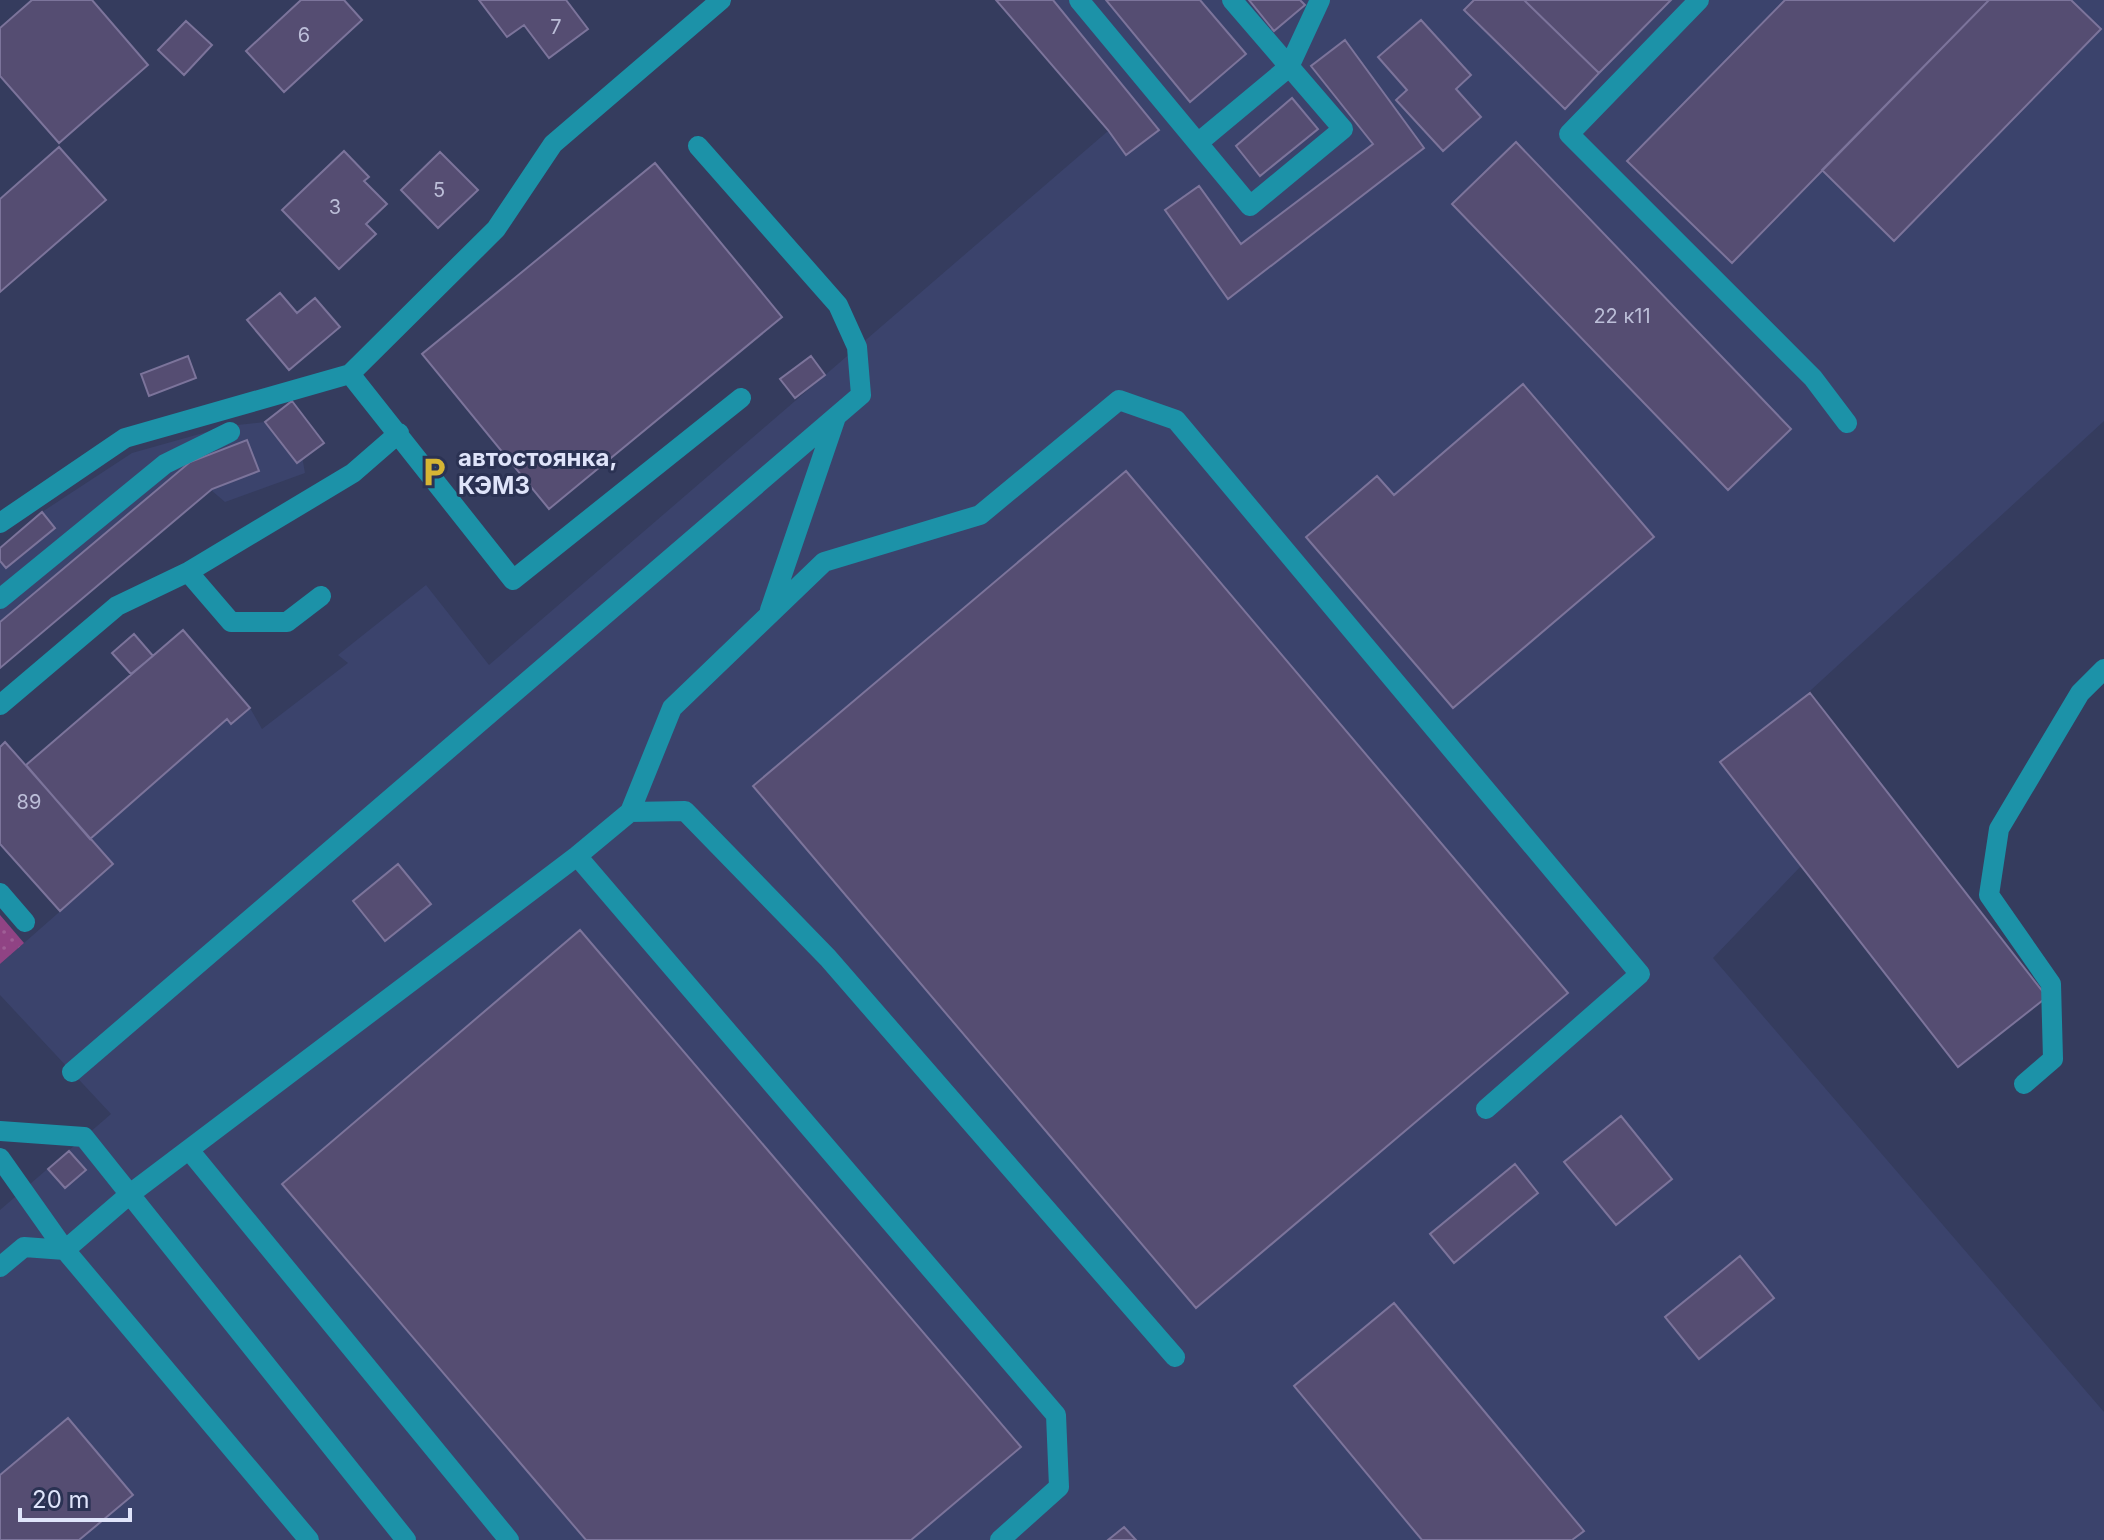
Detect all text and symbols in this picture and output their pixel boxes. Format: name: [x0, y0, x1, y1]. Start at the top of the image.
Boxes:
house number: 7: [550, 15, 562, 39]
house number: 6: [298, 23, 310, 47]
house number: 5: [433, 178, 445, 202]
house number: 3: [329, 195, 341, 219]
house number: 22 к11: [1593, 304, 1651, 328]
place label: автостоянка, КЭМЗ: [458, 443, 617, 500]
parking icon: автостоянка, КЭМЗ: [417, 455, 451, 489]
house number: 89: [17, 790, 41, 814]
scale bar: [20, 1472, 130, 1522]
text: 20 m: [32, 1485, 90, 1514]

